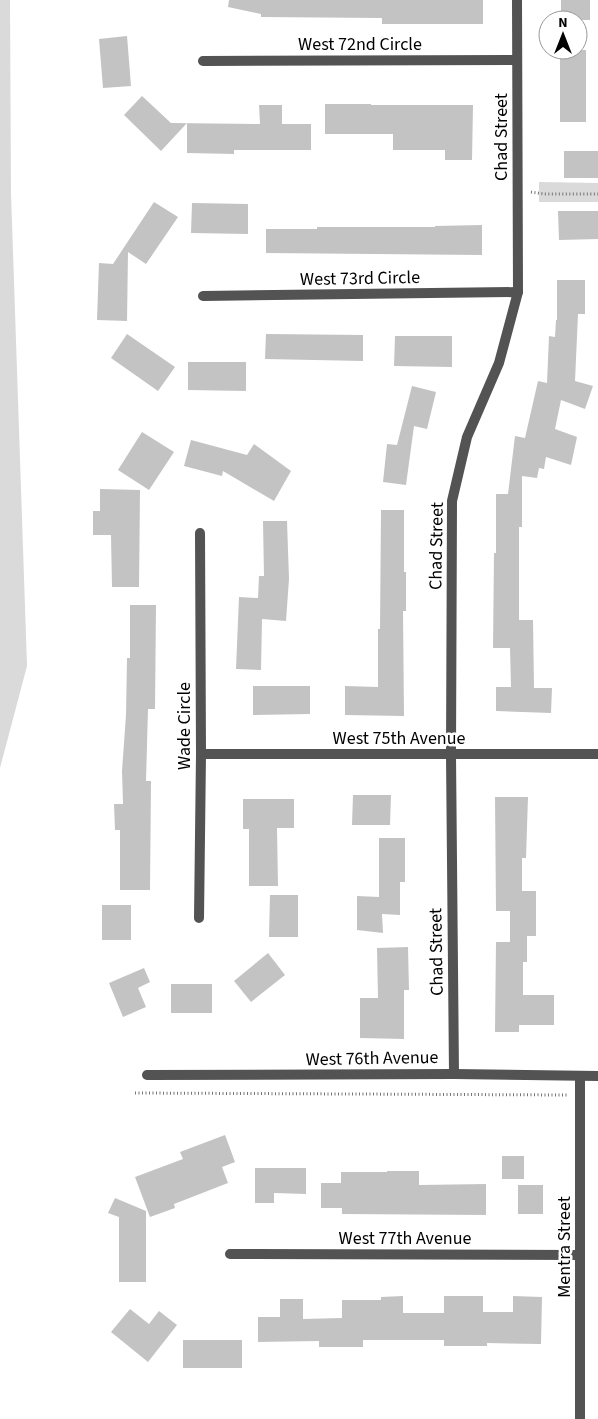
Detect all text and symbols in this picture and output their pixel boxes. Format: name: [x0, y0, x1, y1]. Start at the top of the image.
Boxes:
north arrow: [538, 10, 588, 60]
text: N: [558, 13, 568, 33]
street label: West 72nd Circle: [298, 32, 422, 57]
street label: Chad Street: [489, 93, 514, 181]
street label: West 73rd Circle: [300, 265, 420, 292]
street label: Chad Street: [423, 502, 450, 590]
street label: Wade Circle: [172, 682, 197, 770]
street label: West 75th Avenue: [333, 726, 465, 751]
street label: Chad Street: [423, 908, 450, 996]
street label: West 76th Avenue: [305, 1045, 439, 1072]
street label: Mentra Street: [552, 1196, 577, 1298]
street label: West 77th Avenue: [339, 1226, 471, 1251]

